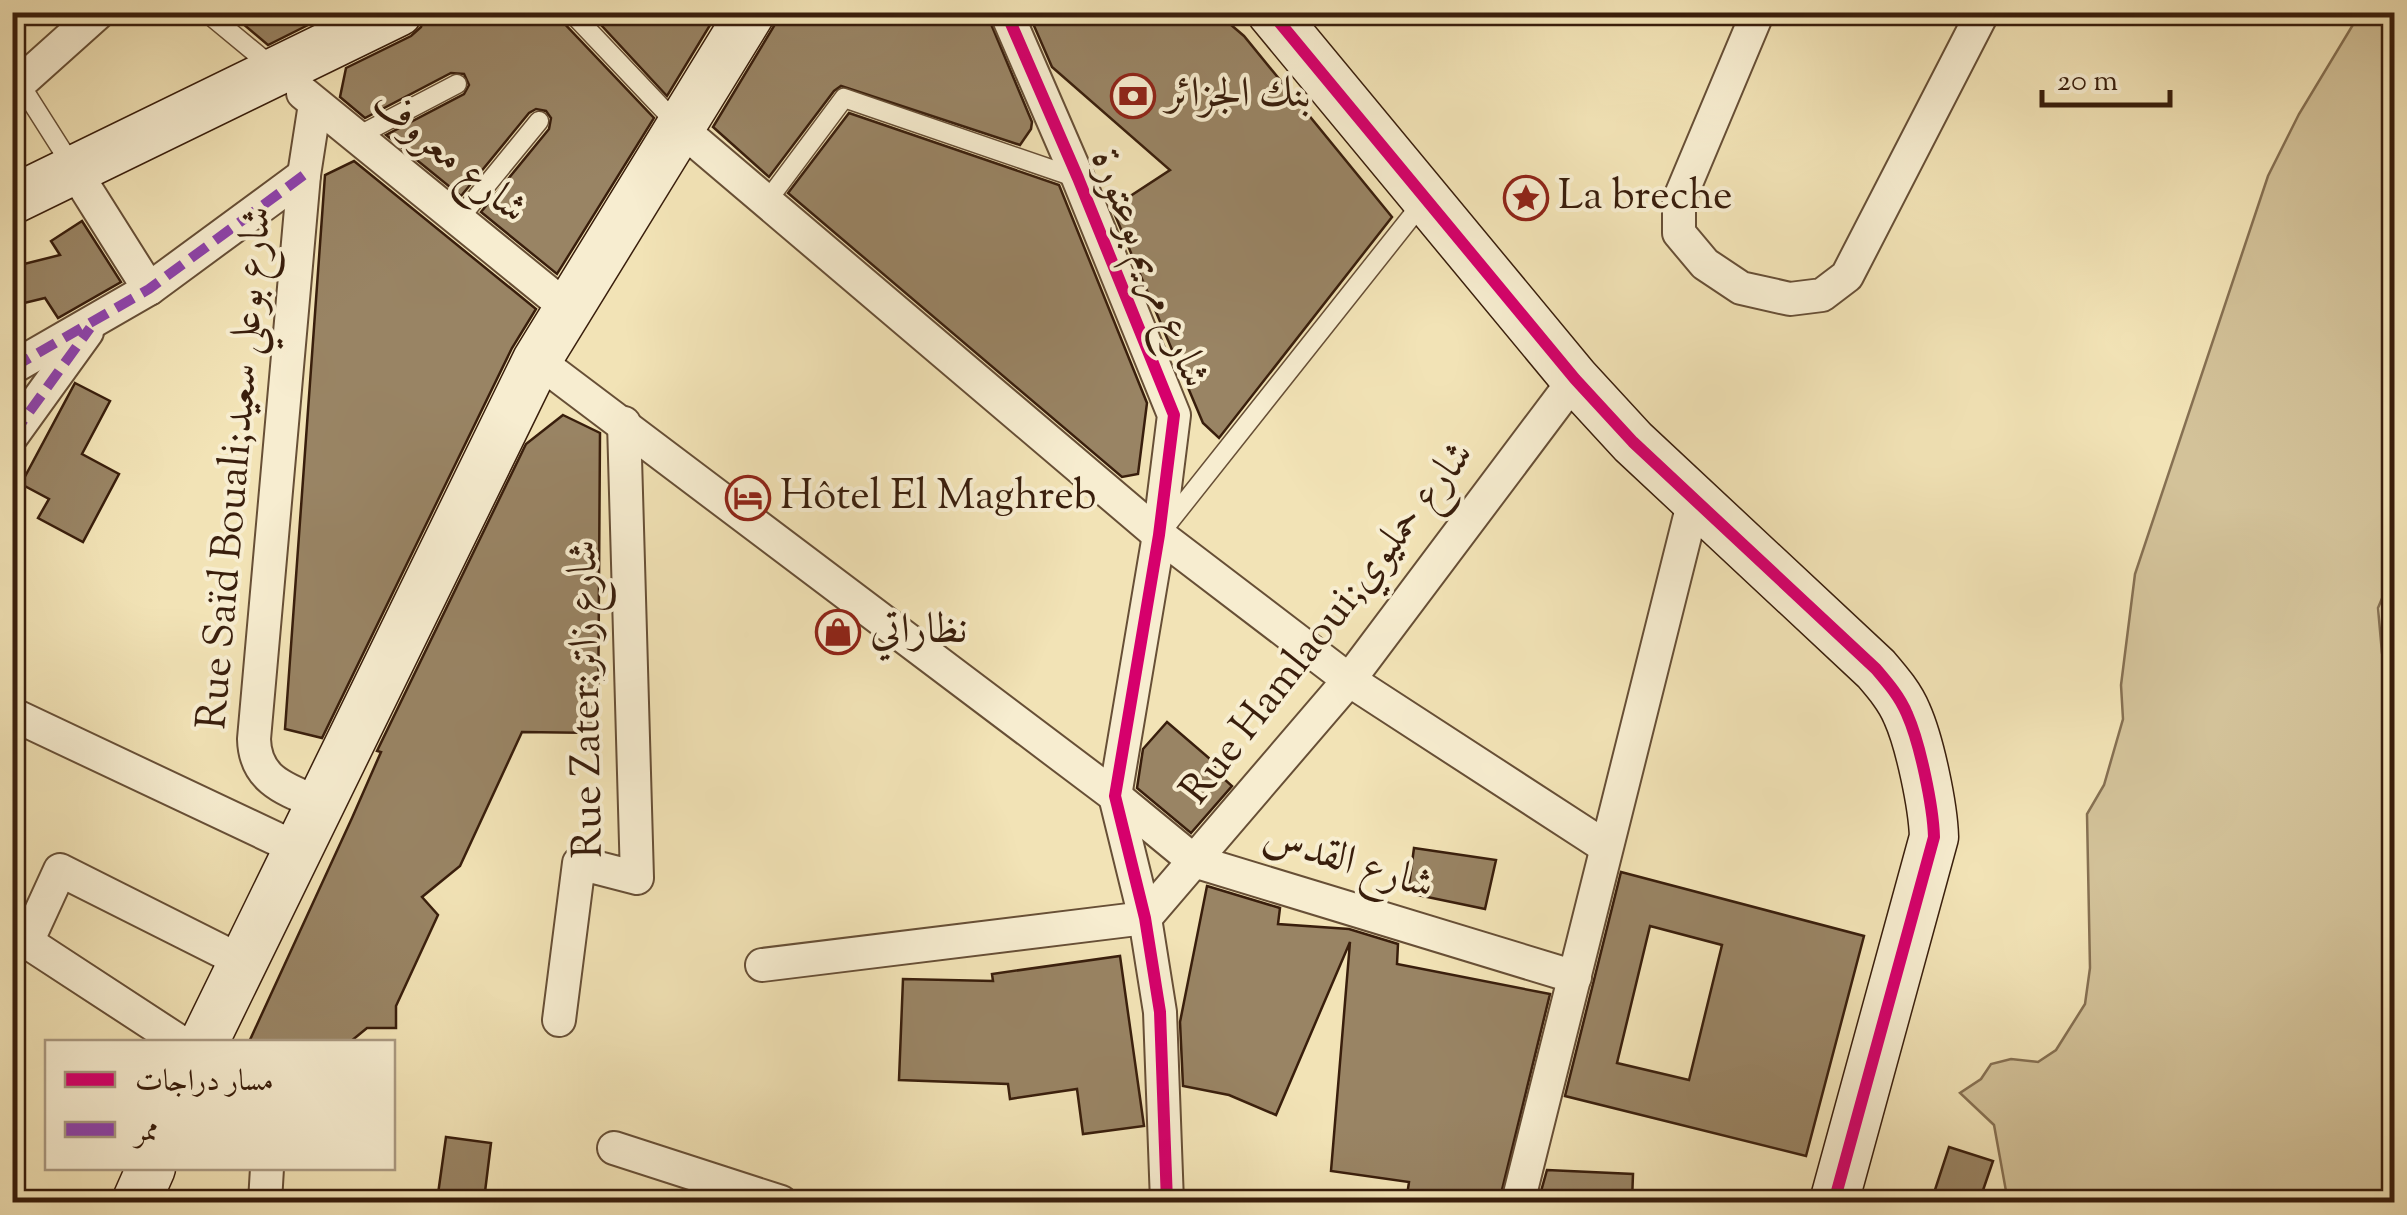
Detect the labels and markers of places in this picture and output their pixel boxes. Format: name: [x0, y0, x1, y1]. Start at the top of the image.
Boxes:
place label: بنك الجزائر: [1162, 66, 1311, 126]
bank icon: بنك الجزائر: [1110, 73, 1156, 119]
place label: La breche: [1558, 168, 1733, 228]
place icon: La breche: [1503, 175, 1549, 221]
place label: Hôtel El Maghreb: [780, 468, 1096, 528]
hotel icon: Hôtel El Maghreb: [725, 475, 771, 521]
place label: نظاراتي: [870, 602, 967, 662]
shop icon: نظاراتي: [815, 609, 861, 655]

